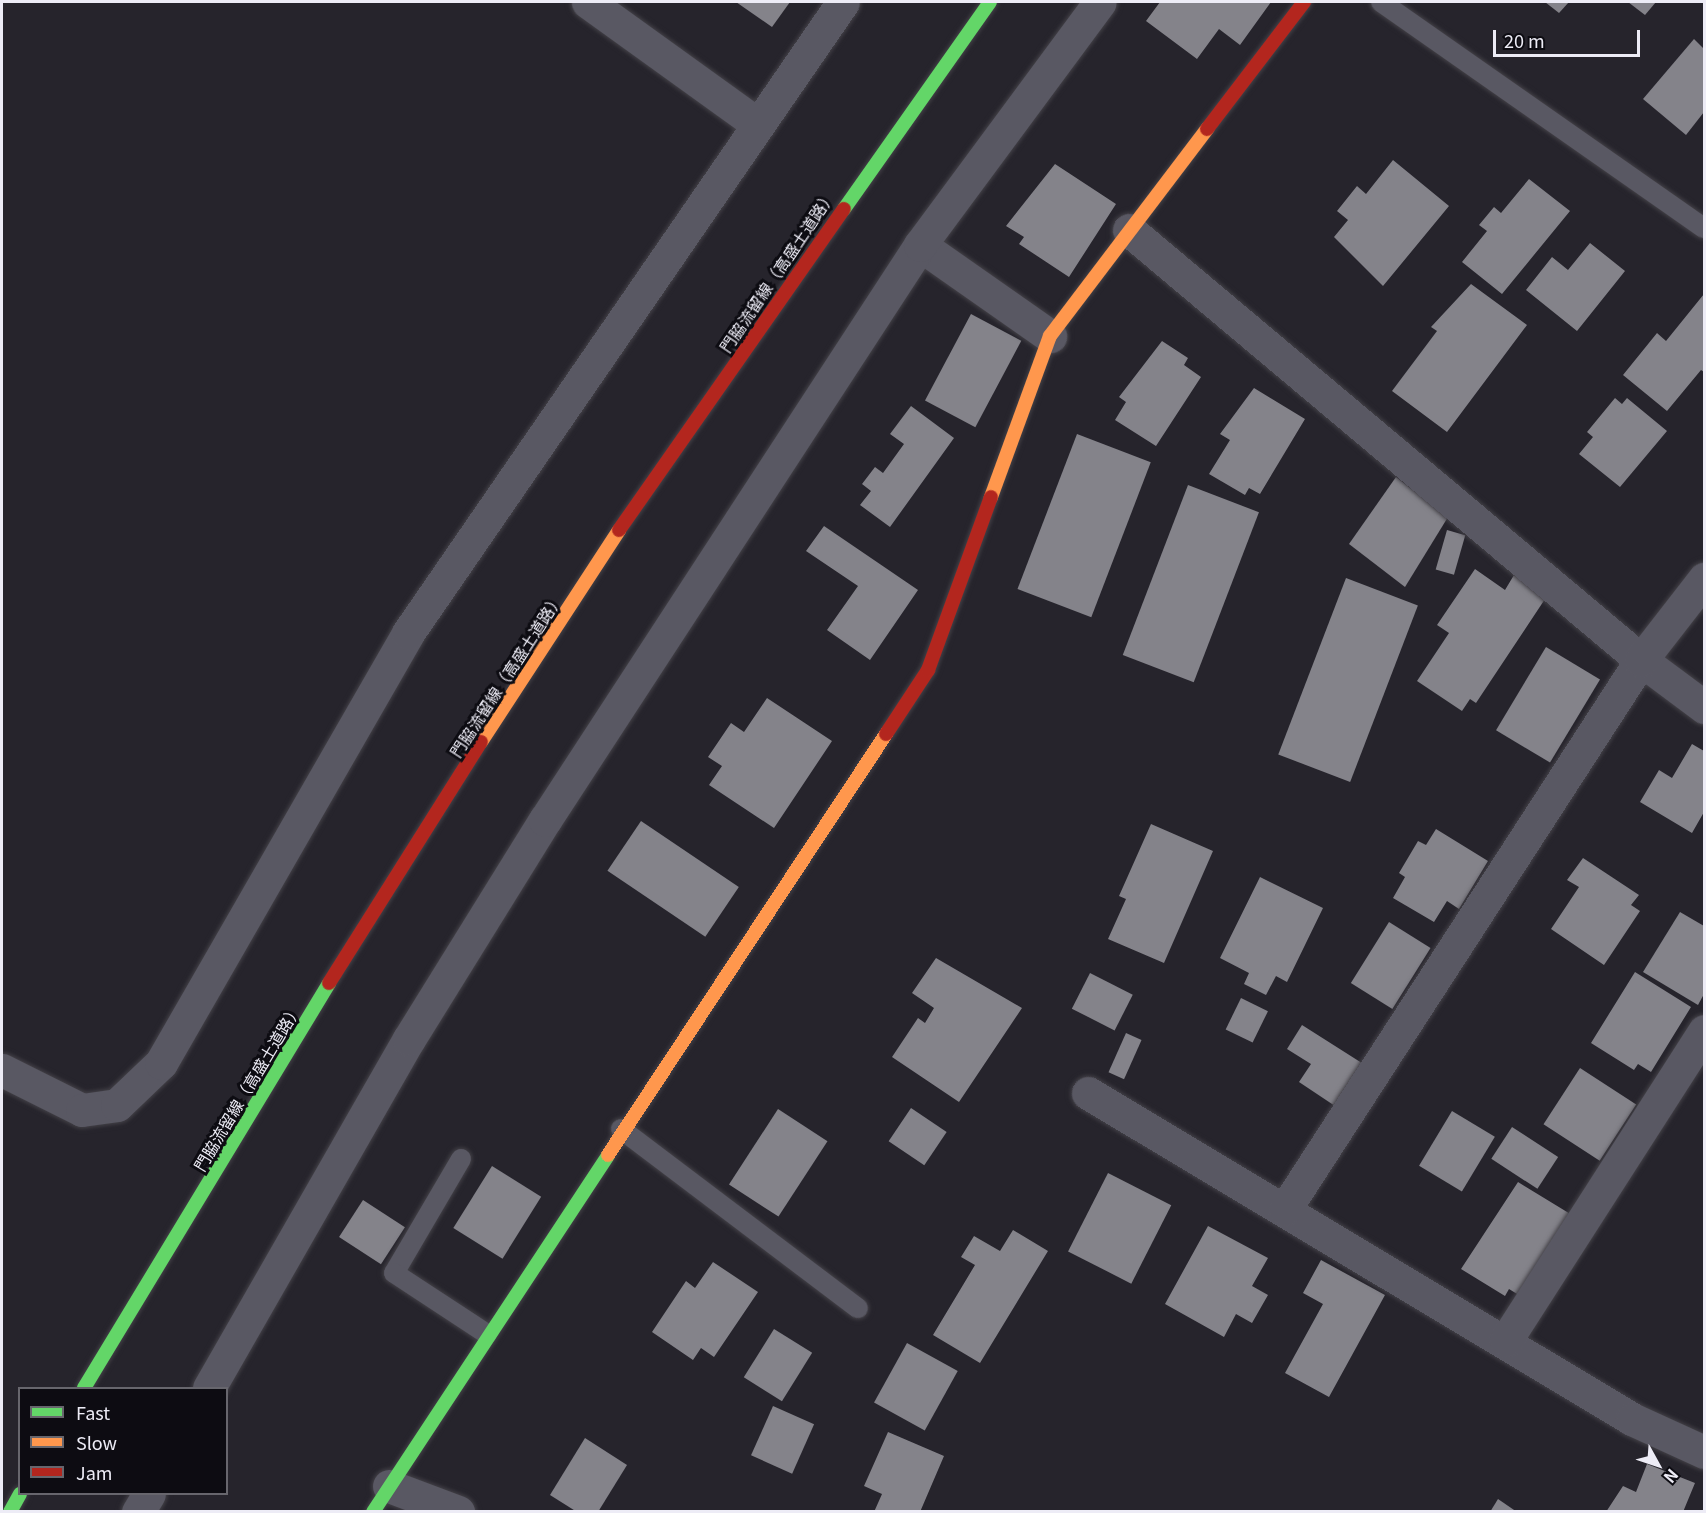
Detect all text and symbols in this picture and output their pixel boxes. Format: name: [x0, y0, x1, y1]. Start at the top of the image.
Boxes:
scale bar: [1496, 18, 1643, 56]
text: 20 m: [1504, 27, 1545, 53]
street label: 門脇流留線（高盛土道路）: [715, 186, 839, 356]
street label: 門脇流留線（高盛土道路）: [446, 589, 566, 761]
street label: 門脇流留線（高盛土道路）: [189, 1000, 305, 1174]
legend: [18, 1387, 228, 1495]
text: Fast: [76, 1399, 110, 1425]
text: Slow: [76, 1429, 117, 1455]
north arrow: [1628, 1435, 1688, 1495]
text: Jam: [76, 1459, 112, 1485]
text: N: [1659, 1464, 1685, 1489]

